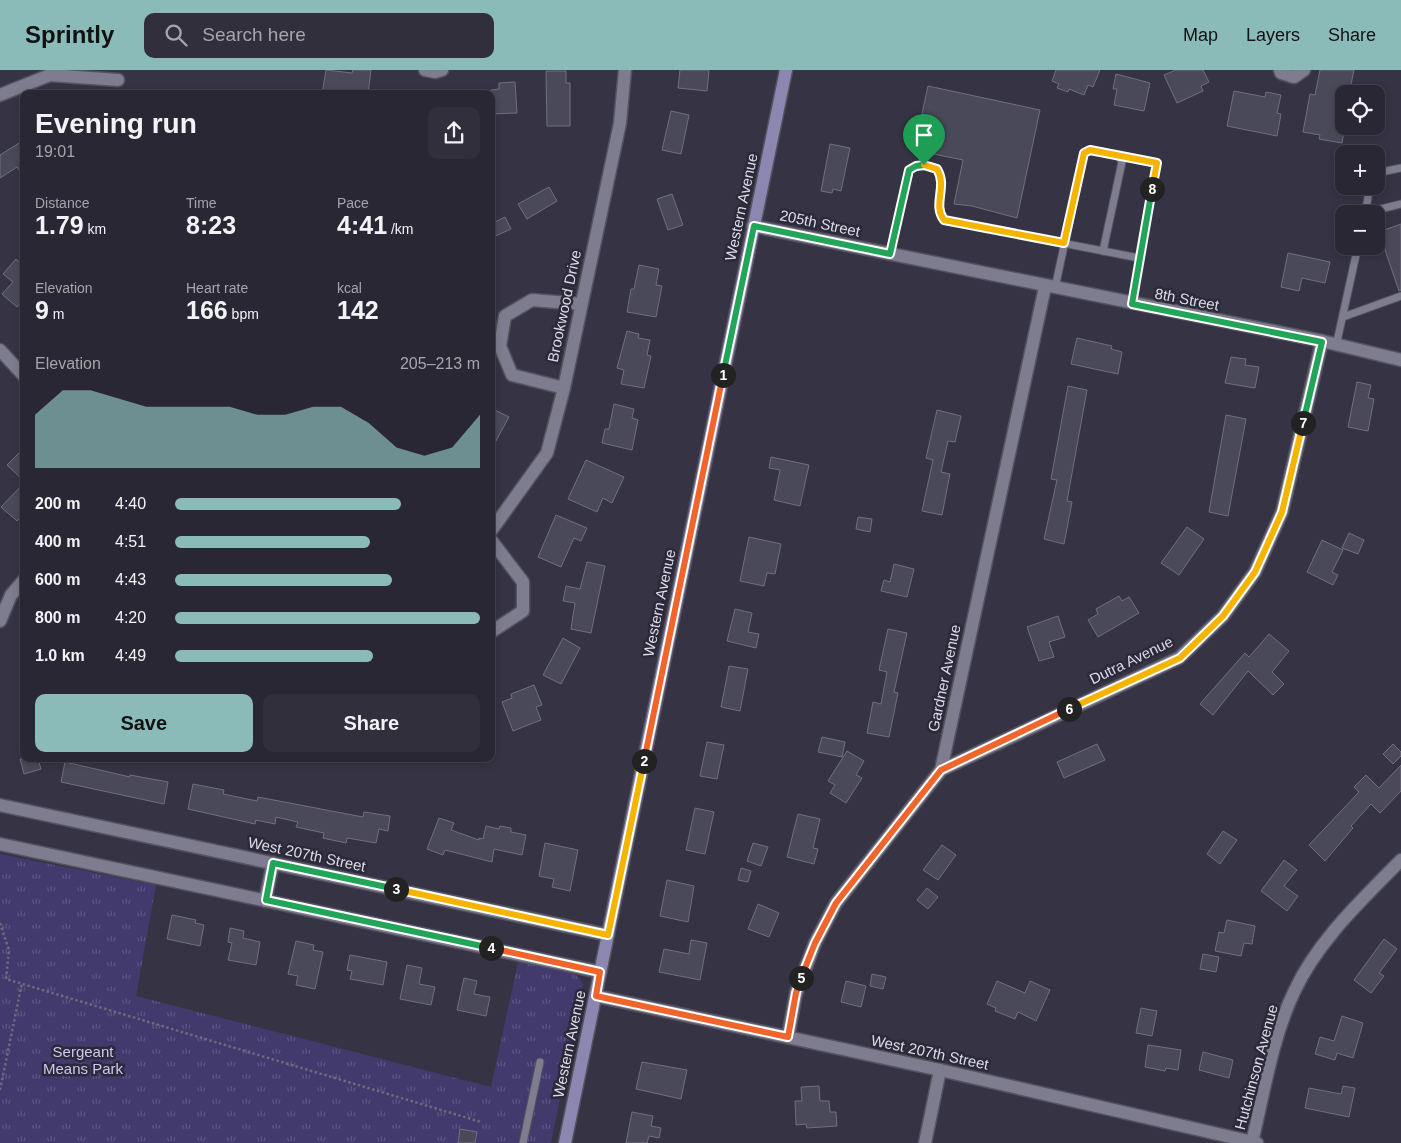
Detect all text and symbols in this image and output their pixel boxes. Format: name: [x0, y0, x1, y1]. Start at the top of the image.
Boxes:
search box: [144, 13, 494, 58]
text: Sprintly: [25, 21, 114, 48]
icon: search: [162, 21, 190, 49]
text: Search here: [202, 24, 306, 45]
text: Map: [1183, 25, 1218, 45]
text: Layers: [1246, 25, 1300, 45]
text: Share: [1328, 25, 1376, 45]
map controls: [1335, 85, 1385, 255]
button: locate: [1335, 85, 1385, 135]
button: share: [428, 107, 480, 159]
text: Evening run: [35, 108, 197, 139]
pin: [903, 114, 945, 165]
icon: arrive: [910, 121, 938, 149]
text: 19:01: [35, 143, 75, 160]
button: +: [1335, 145, 1385, 195]
street label: Western Avenue: [721, 152, 761, 262]
pin: 8: [1140, 176, 1164, 202]
text: 8: [1149, 181, 1156, 197]
text: Distance: [35, 195, 89, 211]
text: Time: [186, 195, 217, 211]
text: Pace: [337, 195, 369, 211]
button: −: [1335, 205, 1385, 255]
street label: 205th Street: [778, 206, 863, 240]
text: 1.79: [35, 211, 84, 239]
text: 8:23: [186, 211, 236, 239]
text: 4:41: [337, 211, 387, 239]
text: km: [84, 221, 106, 237]
text: /km: [387, 221, 414, 237]
street label: Brookwood Drive: [544, 248, 584, 364]
text: Elevation: [35, 280, 93, 296]
text: Heart rate: [186, 280, 248, 296]
text: kcal: [337, 280, 362, 296]
street label: 8th Street: [1153, 284, 1221, 314]
text: 9: [35, 296, 49, 324]
text: 166: [186, 296, 228, 324]
text: 142: [337, 296, 379, 324]
text: m: [49, 306, 64, 322]
text: bpm: [228, 306, 259, 322]
text: Elevation: [35, 355, 101, 372]
text: 205–213 m: [400, 355, 480, 372]
pin: 1: [710, 362, 736, 388]
text: 1: [720, 367, 727, 383]
pin: 7: [1290, 410, 1316, 436]
text: 7: [1300, 415, 1307, 431]
text: 200 m: [35, 495, 80, 512]
text: 4:40: [115, 495, 146, 512]
text: 400 m: [35, 533, 80, 550]
text: 4:51: [115, 533, 146, 550]
street label: Western Avenue: [639, 548, 679, 658]
text: 600 m: [35, 571, 80, 588]
text: 4:43: [115, 571, 146, 588]
text: 800 m: [35, 609, 80, 626]
text: 4:20: [115, 609, 146, 626]
street label: Gardner Avenue: [924, 623, 964, 733]
street label: Dutra Avenue: [1087, 632, 1175, 688]
text: 1.0 km: [35, 647, 85, 664]
text: 4:49: [115, 647, 146, 664]
button: Save: [35, 694, 253, 752]
button: Share: [263, 694, 480, 752]
pin: 6: [1056, 696, 1082, 722]
text: 6: [1066, 701, 1073, 717]
pin: 2: [632, 748, 656, 774]
text: 2: [641, 753, 648, 769]
street label: West 207th Street: [247, 833, 368, 875]
pin: 3: [384, 876, 408, 902]
text: 3: [393, 881, 400, 897]
pin: 4: [478, 936, 504, 960]
text: 4: [488, 940, 495, 956]
pin: 5: [788, 966, 814, 990]
text: 5: [798, 970, 805, 986]
street label: Western Avenue: [549, 989, 589, 1099]
street label: Hutchinson Avenue: [1231, 1002, 1281, 1132]
street label: West 207th Street: [870, 1031, 991, 1073]
park label: Sergeant Means Park: [43, 1043, 124, 1077]

